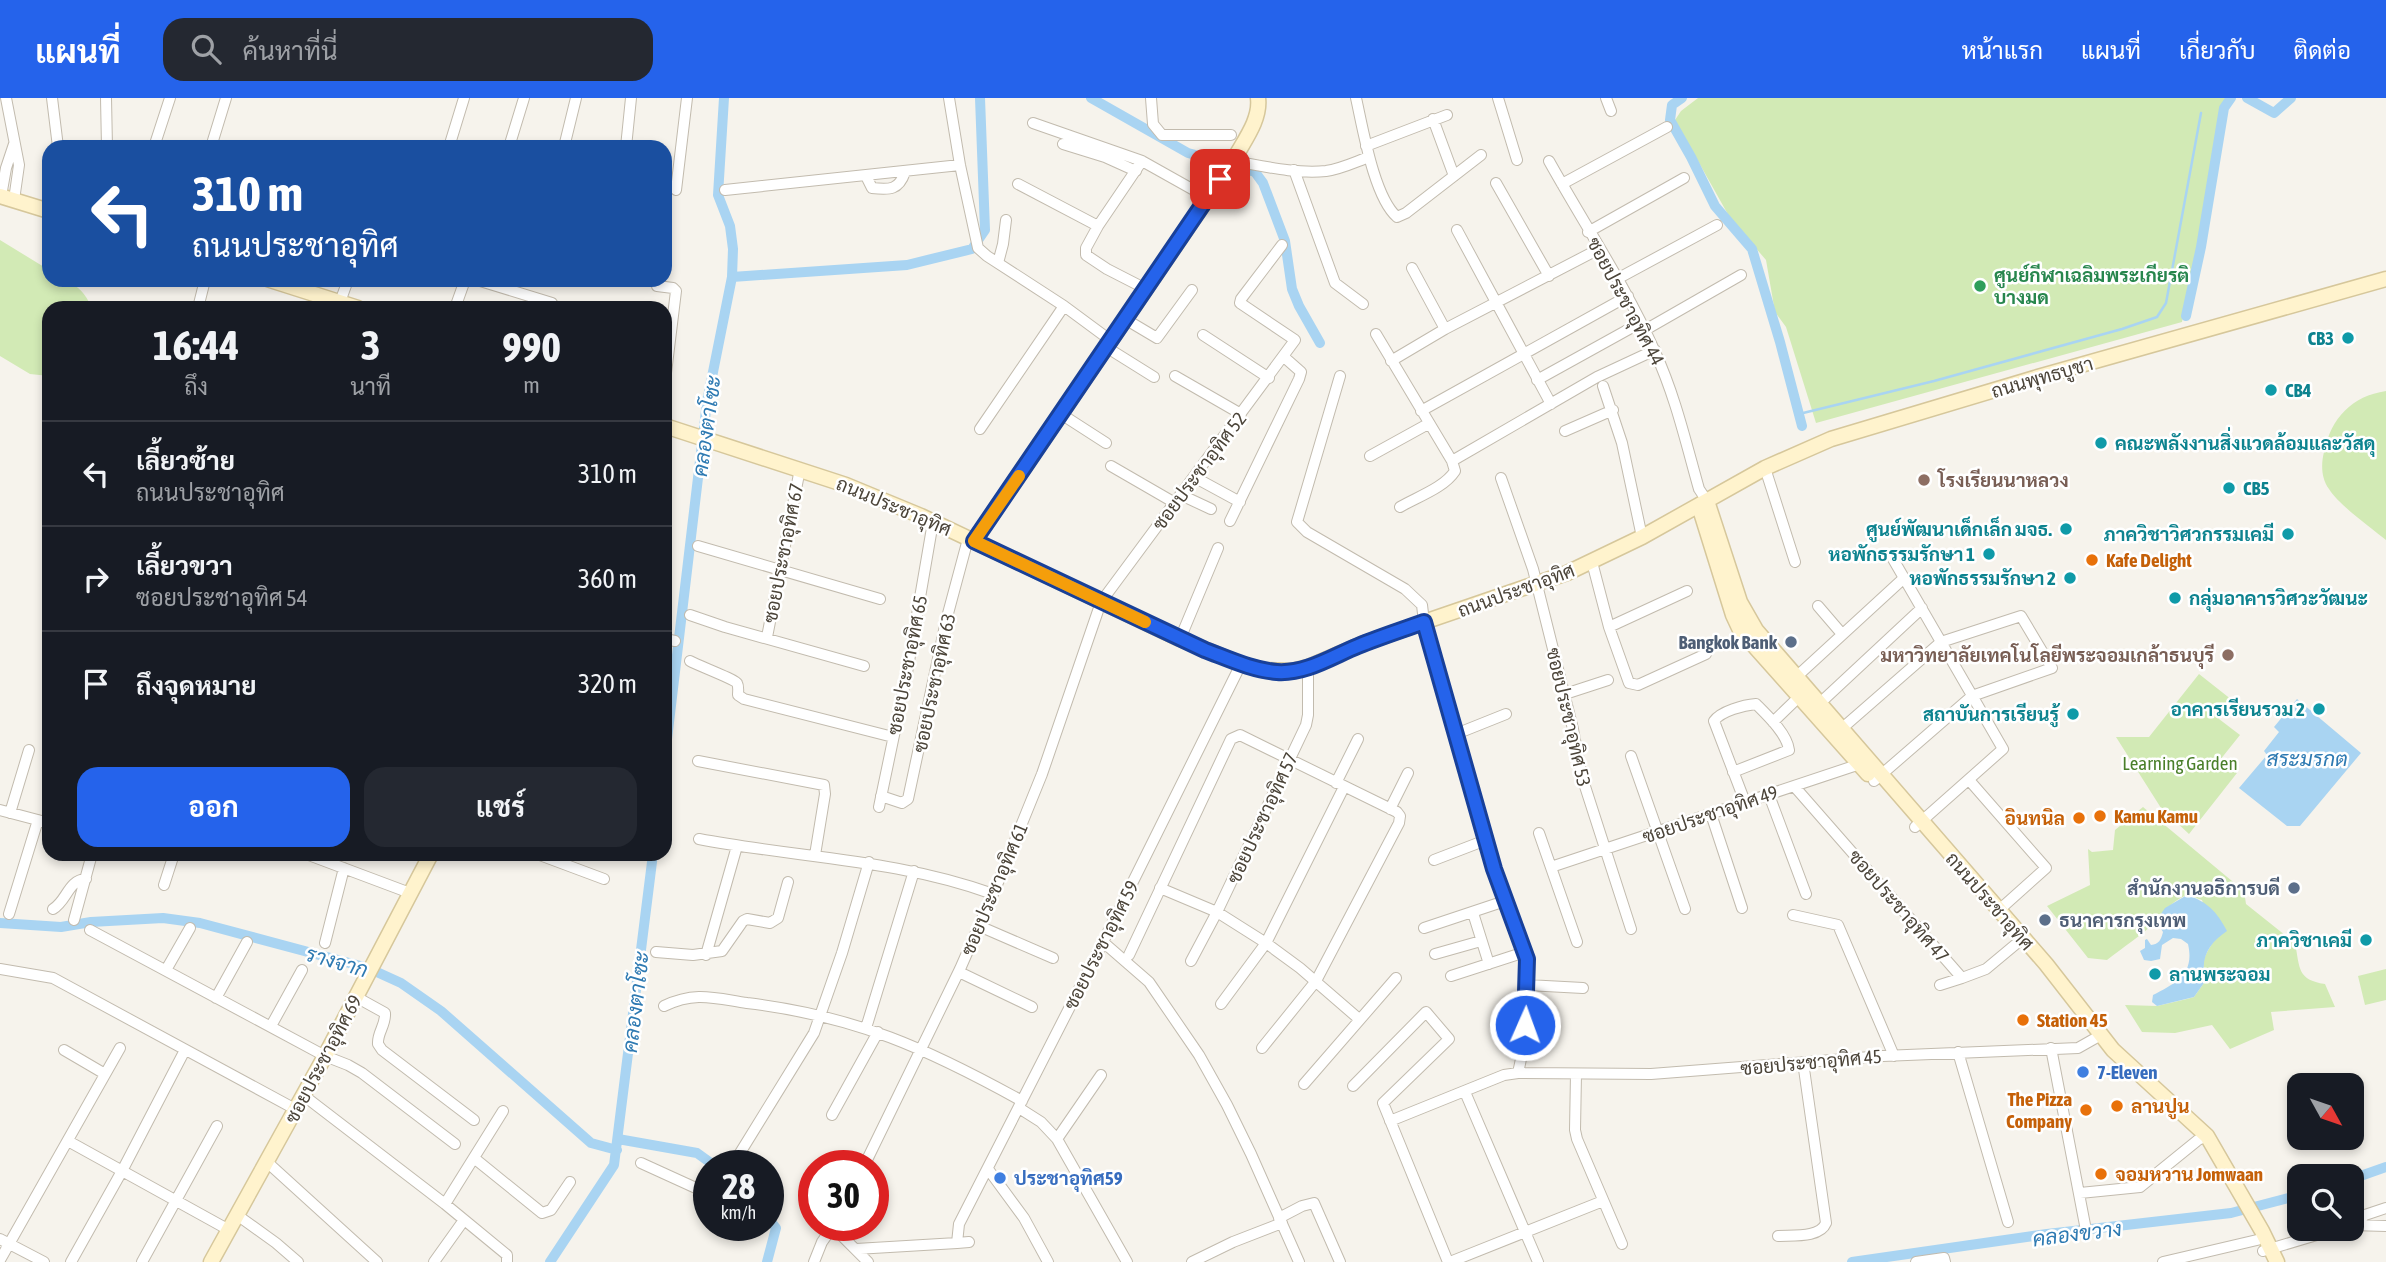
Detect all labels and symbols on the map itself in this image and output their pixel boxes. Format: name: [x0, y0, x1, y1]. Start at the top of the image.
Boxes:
pin: [1190, 149, 1250, 209]
street label: ซอยประชาอุทิศ 44: [1581, 233, 1669, 370]
place label: ศูนย์กีฬาเฉลิมพระเกียรติ บางมด: [1994, 263, 2189, 308]
marker: ศูนย์กีฬาเฉลิมพระเกียรติ บางมด: [1972, 278, 1988, 294]
place label: CB3: [2308, 327, 2334, 349]
marker: CB3: [2340, 330, 2356, 346]
street label: ถนนพุทธบูชา: [1989, 352, 2096, 405]
water label: คลองตาโซะ: [687, 373, 725, 478]
place label: CB4: [2285, 379, 2312, 401]
marker: CB4: [2263, 382, 2279, 398]
street label: ซอยประชาอุทิศ 52: [1148, 408, 1252, 535]
place label: คณะพลังงานสิ่งแวดล้อมและวัสดุ: [2115, 427, 2376, 458]
marker: คณะพลังงานสิ่งแวดล้อมและวัสดุ: [2093, 435, 2109, 451]
place label: โรงเรียนนาหลวง: [1937, 468, 2069, 491]
street label: ถนนประชาอุทิศ: [832, 472, 955, 542]
marker: โรงเรียนนาหลวง: [1916, 472, 1932, 488]
place label: CB5: [2243, 477, 2270, 499]
marker: CB5: [2221, 480, 2237, 496]
street label: ซอยประชาอุทิศ 67: [759, 481, 809, 625]
place label: ศูนย์พัฒนาเด็กเล็ก มจธ.: [1866, 516, 2053, 543]
marker: ศูนย์พัฒนาเด็กเล็ก มจธ.: [2058, 521, 2074, 537]
place label: ภาควิชาวิศวกรรมเคมี: [2104, 522, 2274, 545]
marker: ภาควิชาวิศวกรรมเคมี: [2280, 526, 2296, 542]
place label: หอพักธรรมรักษา 1: [1828, 543, 1975, 565]
marker: หอพักธรรมรักษา 1: [1981, 546, 1997, 562]
place label: Kafe Delight: [2106, 549, 2192, 571]
marker: Kafe Delight: [2084, 552, 2100, 568]
street label: ถนนประชาอุทิศ: [1455, 559, 1578, 623]
place label: หอพักธรรมรักษา 2: [1909, 567, 2056, 589]
marker: หอพักธรรมรักษา 2: [2062, 570, 2078, 586]
place label: กลุ่มอาคารวิศวะวัฒนะ: [2189, 587, 2368, 613]
marker: กลุ่มอาคารวิศวะวัฒนะ: [2167, 590, 2183, 606]
street label: ซอยประชาอุทิศ 65: [883, 593, 933, 737]
street label: ซอยประชาอุทิศ 63: [909, 611, 961, 755]
place label: Bangkok Bank: [1678, 631, 1778, 653]
marker: Bangkok Bank: [1783, 634, 1799, 650]
place label: มหาวิทยาลัยเทคโนโลยีพระจอมเกล้าธนบุรี: [1880, 643, 2214, 670]
street label: ซอยประชาอุทิศ 53: [1540, 645, 1596, 789]
marker: มหาวิทยาลัยเทคโนโลยีพระจอมเกล้าธนบุรี: [2220, 647, 2236, 663]
place label: อาคารเรียนรวม 2: [2171, 697, 2305, 720]
marker: อาคารเรียนรวม 2: [2311, 701, 2327, 717]
place label: สถาบันการเรียนรู้: [1923, 702, 2060, 728]
marker: สถาบันการเรียนรู้: [2065, 706, 2081, 722]
water label: สระมรกต: [2266, 746, 2348, 770]
street label: ซอยประชาอุทิศ 57: [1222, 749, 1304, 888]
park label: Learning Garden: [2122, 752, 2238, 774]
street label: ซอยประชาอุทิศ 49: [1639, 780, 1781, 849]
place label: Kamu Kamu: [2114, 805, 2198, 827]
place label: อินทนิล: [2005, 807, 2065, 829]
marker: Kamu Kamu: [2092, 808, 2108, 824]
marker: อินทนิล: [2071, 810, 2087, 826]
street label: ซอยประชาอุทิศ 61: [956, 819, 1034, 959]
street label: ซอยประชาอุทิศ 47: [1843, 845, 1954, 968]
street label: ถนนประชาอุทิศ: [1940, 847, 2039, 956]
place label: สำนักงานอธิการบดี: [2127, 876, 2280, 899]
street label: ซอยประชาอุทิศ 59: [1059, 877, 1145, 1014]
marker: สำนักงานอธิการบดี: [2286, 880, 2302, 896]
place label: ธนาคารกรุงเทพ: [2059, 909, 2186, 935]
marker: ธนาคารกรุงเทพ: [2037, 912, 2053, 928]
place label: ภาควิชาเคมี: [2256, 928, 2352, 951]
marker: ภาควิชาเคมี: [2358, 932, 2374, 948]
water label: รางจาก: [303, 941, 371, 981]
water label: คลองตาโซะ: [617, 949, 653, 1054]
place label: ลานพระจอม: [2169, 963, 2271, 985]
marker: ลานพระจอม: [2147, 966, 2163, 982]
position arrow: [1488, 988, 1562, 1062]
street label: ซอยประชาอุทิศ 69: [280, 991, 368, 1128]
place label: Station 45: [2037, 1009, 2108, 1031]
marker: Station 45: [2015, 1012, 2031, 1028]
street label: ซอยประชาอุทิศ 45: [1739, 1045, 1883, 1081]
place label: 7-Eleven: [2097, 1061, 2158, 1083]
marker: 7-Eleven: [2075, 1064, 2091, 1080]
north arrow: [2287, 1073, 2364, 1150]
place label: The Pizza Company: [2006, 1088, 2072, 1132]
place label: ลานปูน: [2131, 1095, 2190, 1120]
marker: ลานปูน: [2109, 1098, 2125, 1114]
marker: The Pizza Company: [2078, 1102, 2094, 1118]
speed limit sign: 30: [798, 1150, 889, 1241]
place label: จอมหวาน Jomwaan: [2115, 1163, 2263, 1185]
marker: จอมหวาน Jomwaan: [2093, 1166, 2109, 1182]
place label: ประชาอุทิศ59: [1014, 1167, 1123, 1193]
marker: ประชาอุทิศ59: [992, 1170, 1008, 1186]
water label: คลองขวาง: [2031, 1216, 2123, 1250]

